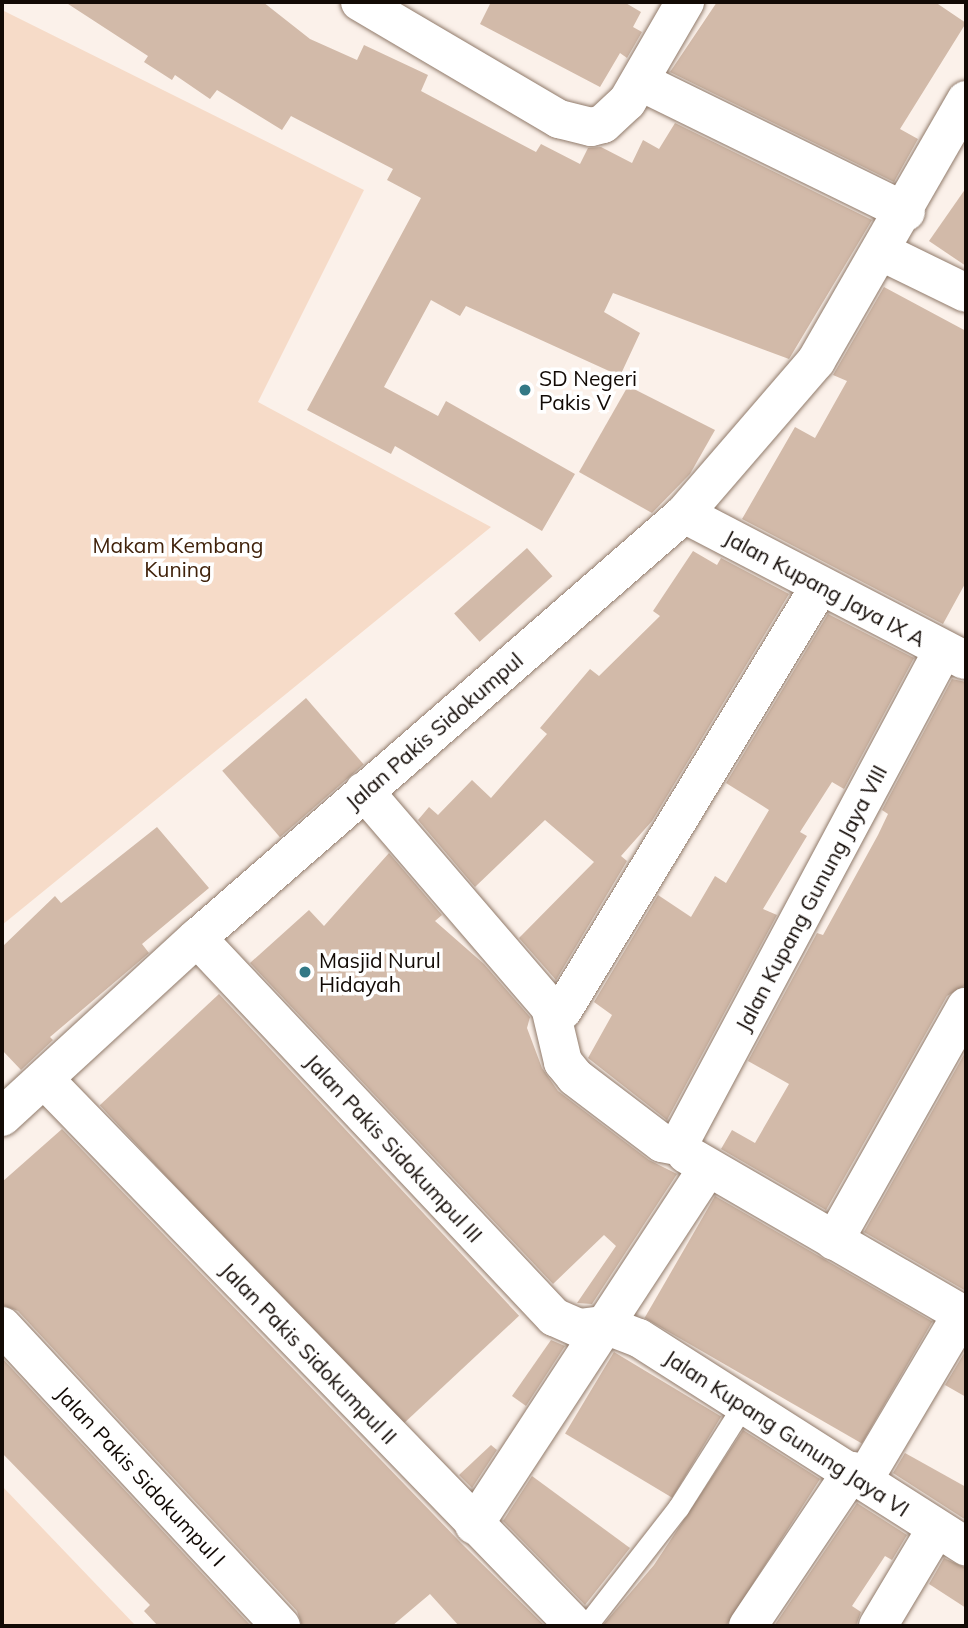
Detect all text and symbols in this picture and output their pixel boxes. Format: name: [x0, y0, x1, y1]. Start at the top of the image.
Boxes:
place label: SD Negeri Pakis V: [539, 365, 637, 415]
marker: SD Negeri Pakis V: [517, 382, 533, 398]
street label: Jalan Kupang Jaya IX A: [720, 524, 930, 652]
park label: Makam Kembang Kuning: [93, 532, 263, 582]
street label: Jalan Pakis Sidokumpul: [340, 647, 528, 815]
street label: Jalan Kupang Gunung Jaya VIII: [730, 761, 892, 1035]
place label: Masjid Nurul Hidayah: [319, 947, 441, 997]
marker: Masjid Nurul Hidayah: [297, 964, 313, 980]
street label: Jalan Pakis Sidokumpul III: [300, 1049, 488, 1247]
street label: Jalan Pakis Sidokumpul II: [216, 1257, 402, 1449]
street label: Jalan Kupang Gunung Jaya VI: [660, 1344, 914, 1522]
street label: Jalan Pakis Sidokumpul I: [51, 1381, 231, 1571]

